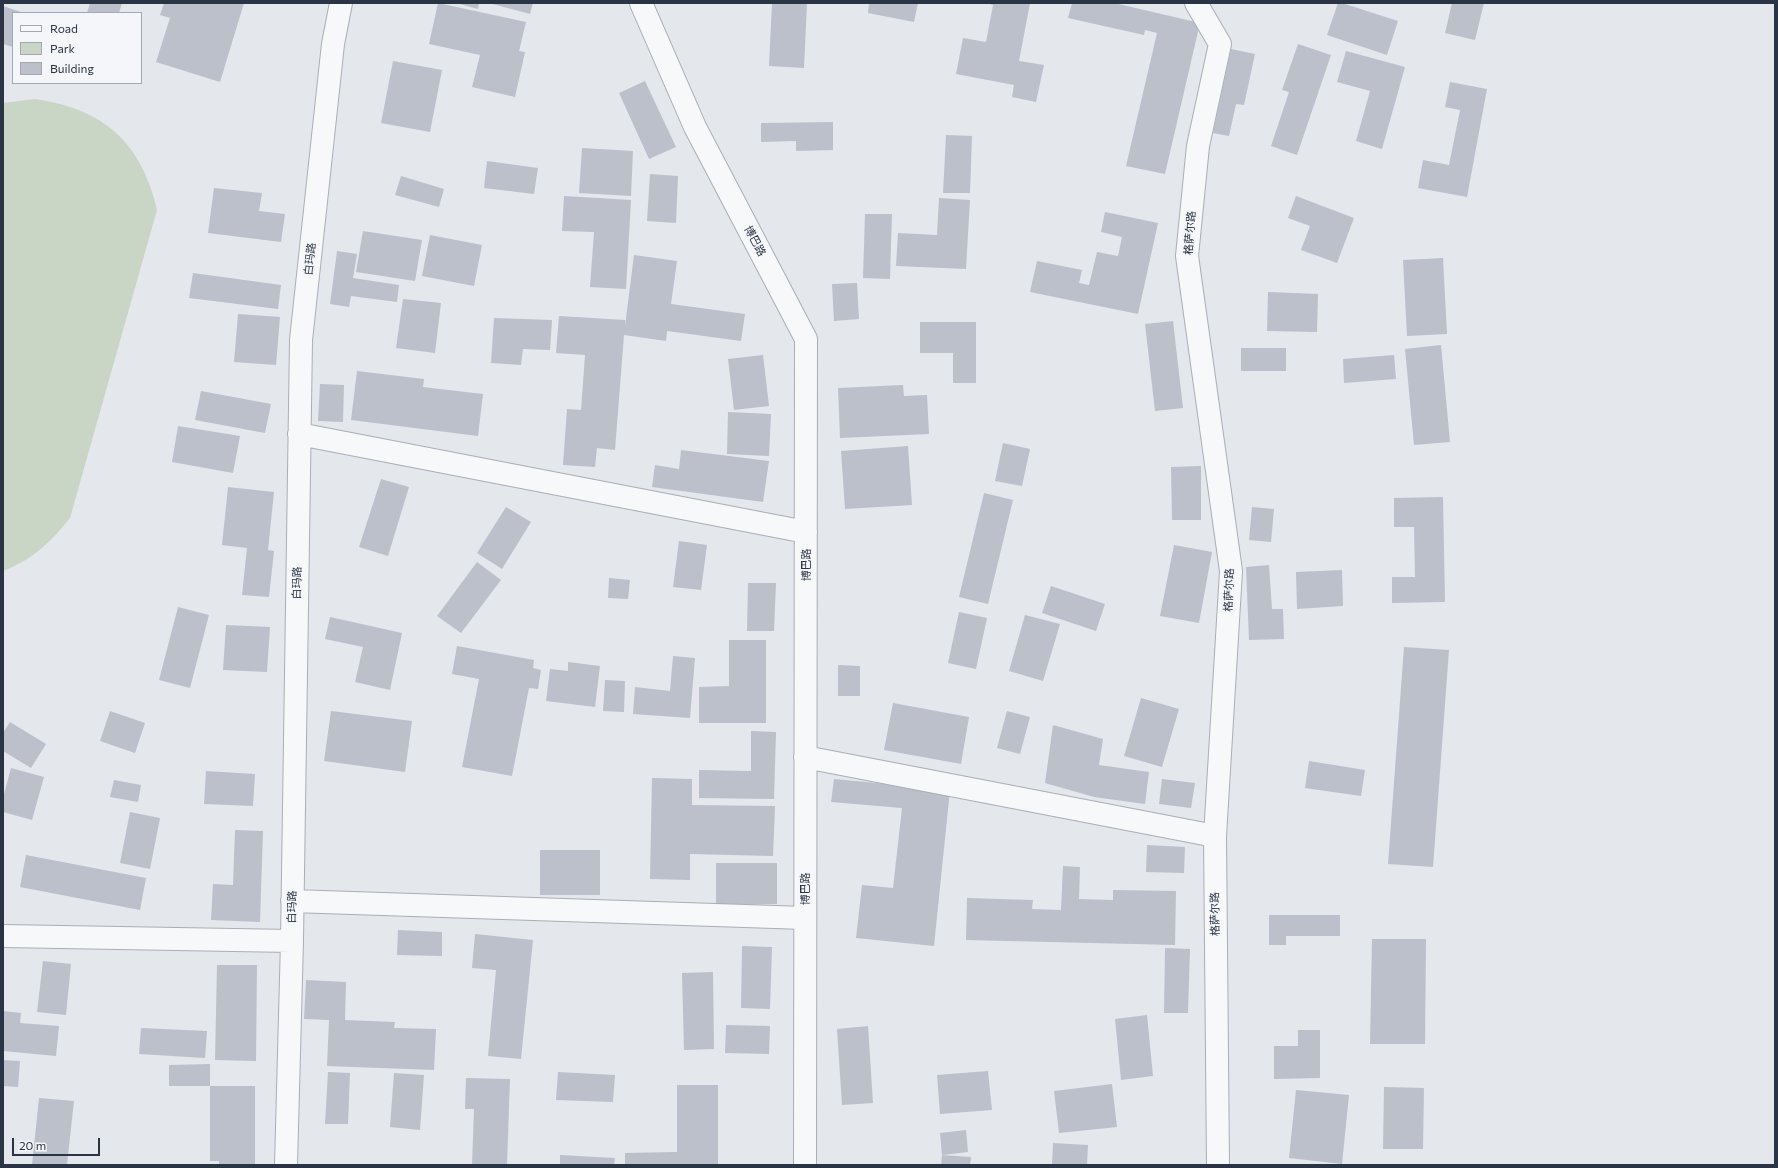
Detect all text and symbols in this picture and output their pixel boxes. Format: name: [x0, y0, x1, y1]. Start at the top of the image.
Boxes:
legend: [12, 12, 142, 84]
text: Road: [50, 21, 78, 35]
text: Park: [50, 41, 75, 55]
text: Building: [50, 61, 94, 75]
street label: 格萨尔路: [1182, 211, 1198, 255]
street label: 博巴路: [741, 223, 769, 259]
street label: 白玛路: [302, 242, 318, 276]
street label: 博巴路: [799, 549, 813, 581]
street label: 白玛路: [290, 566, 304, 600]
street label: 格萨尔路: [1222, 568, 1236, 612]
street label: 博巴路: [798, 873, 812, 905]
street label: 白玛路: [285, 890, 299, 924]
street label: 格萨尔路: [1208, 892, 1222, 936]
scale bar: [14, 1130, 102, 1156]
text: 20 m: [19, 1138, 46, 1152]

